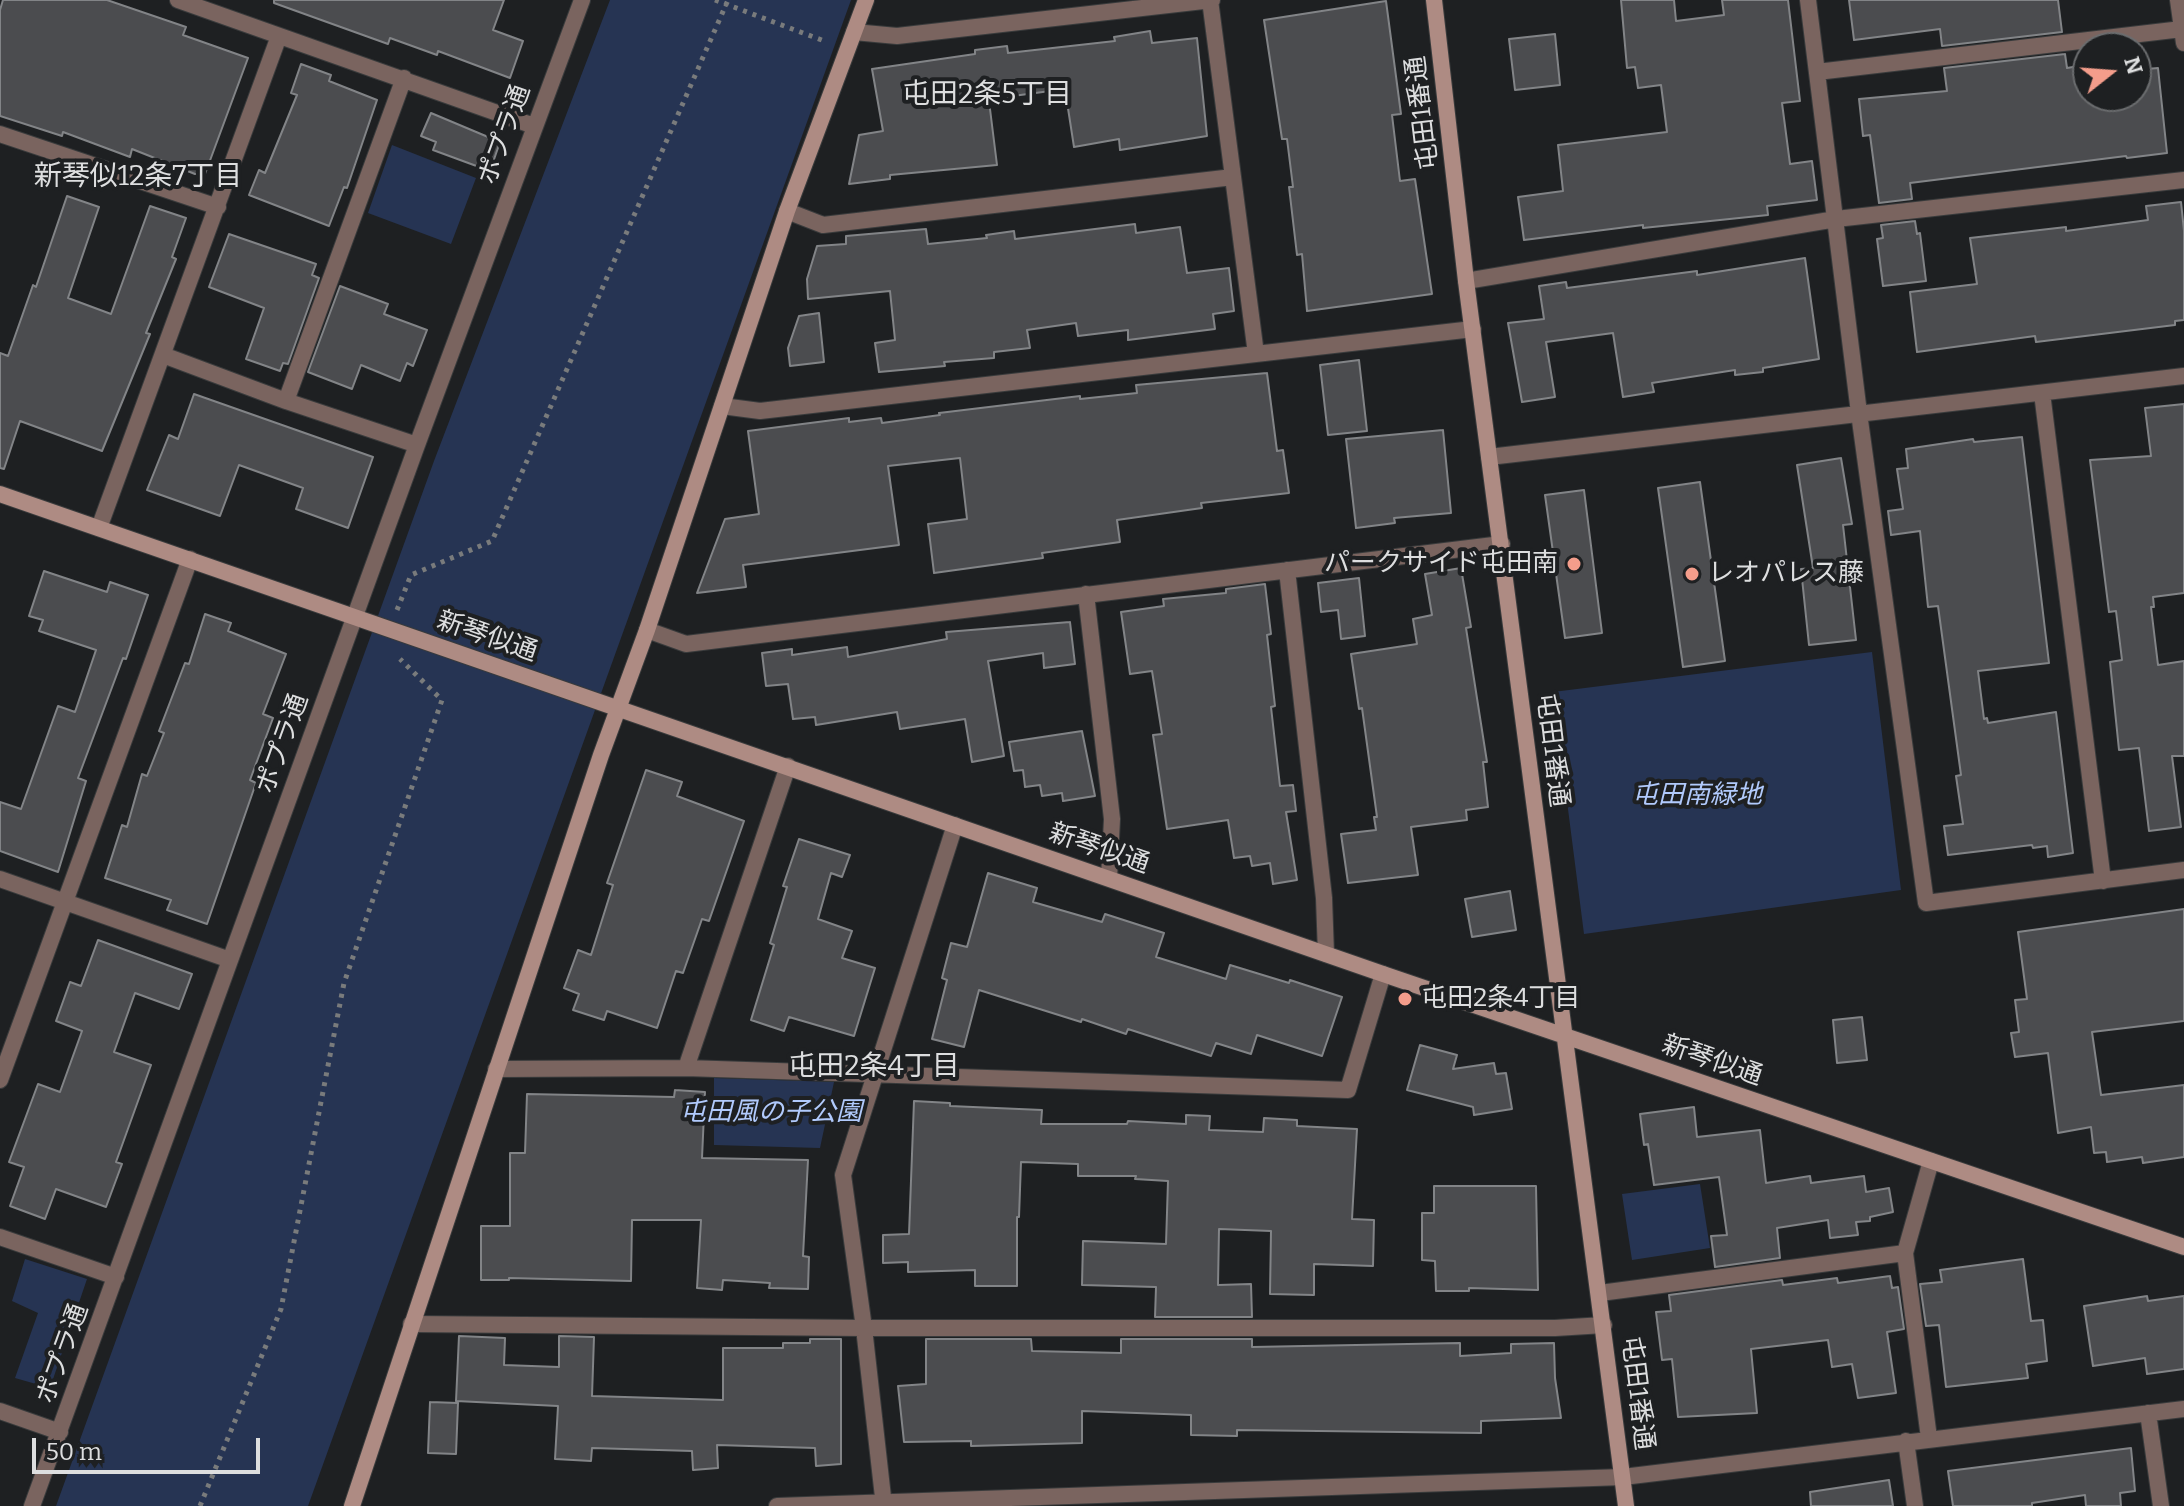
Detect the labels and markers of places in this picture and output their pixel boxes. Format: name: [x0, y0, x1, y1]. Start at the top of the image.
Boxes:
place label: パークサイド屯田南: [1324, 548, 1558, 580]
marker: パークサイド屯田南: [1565, 555, 1583, 573]
place label: レオパレス藤: [1708, 558, 1864, 590]
marker: レオパレス藤: [1683, 565, 1701, 583]
place label: 屯田2条4丁目: [1421, 983, 1580, 1015]
marker: 屯田2条4丁目: [1396, 990, 1414, 1008]

